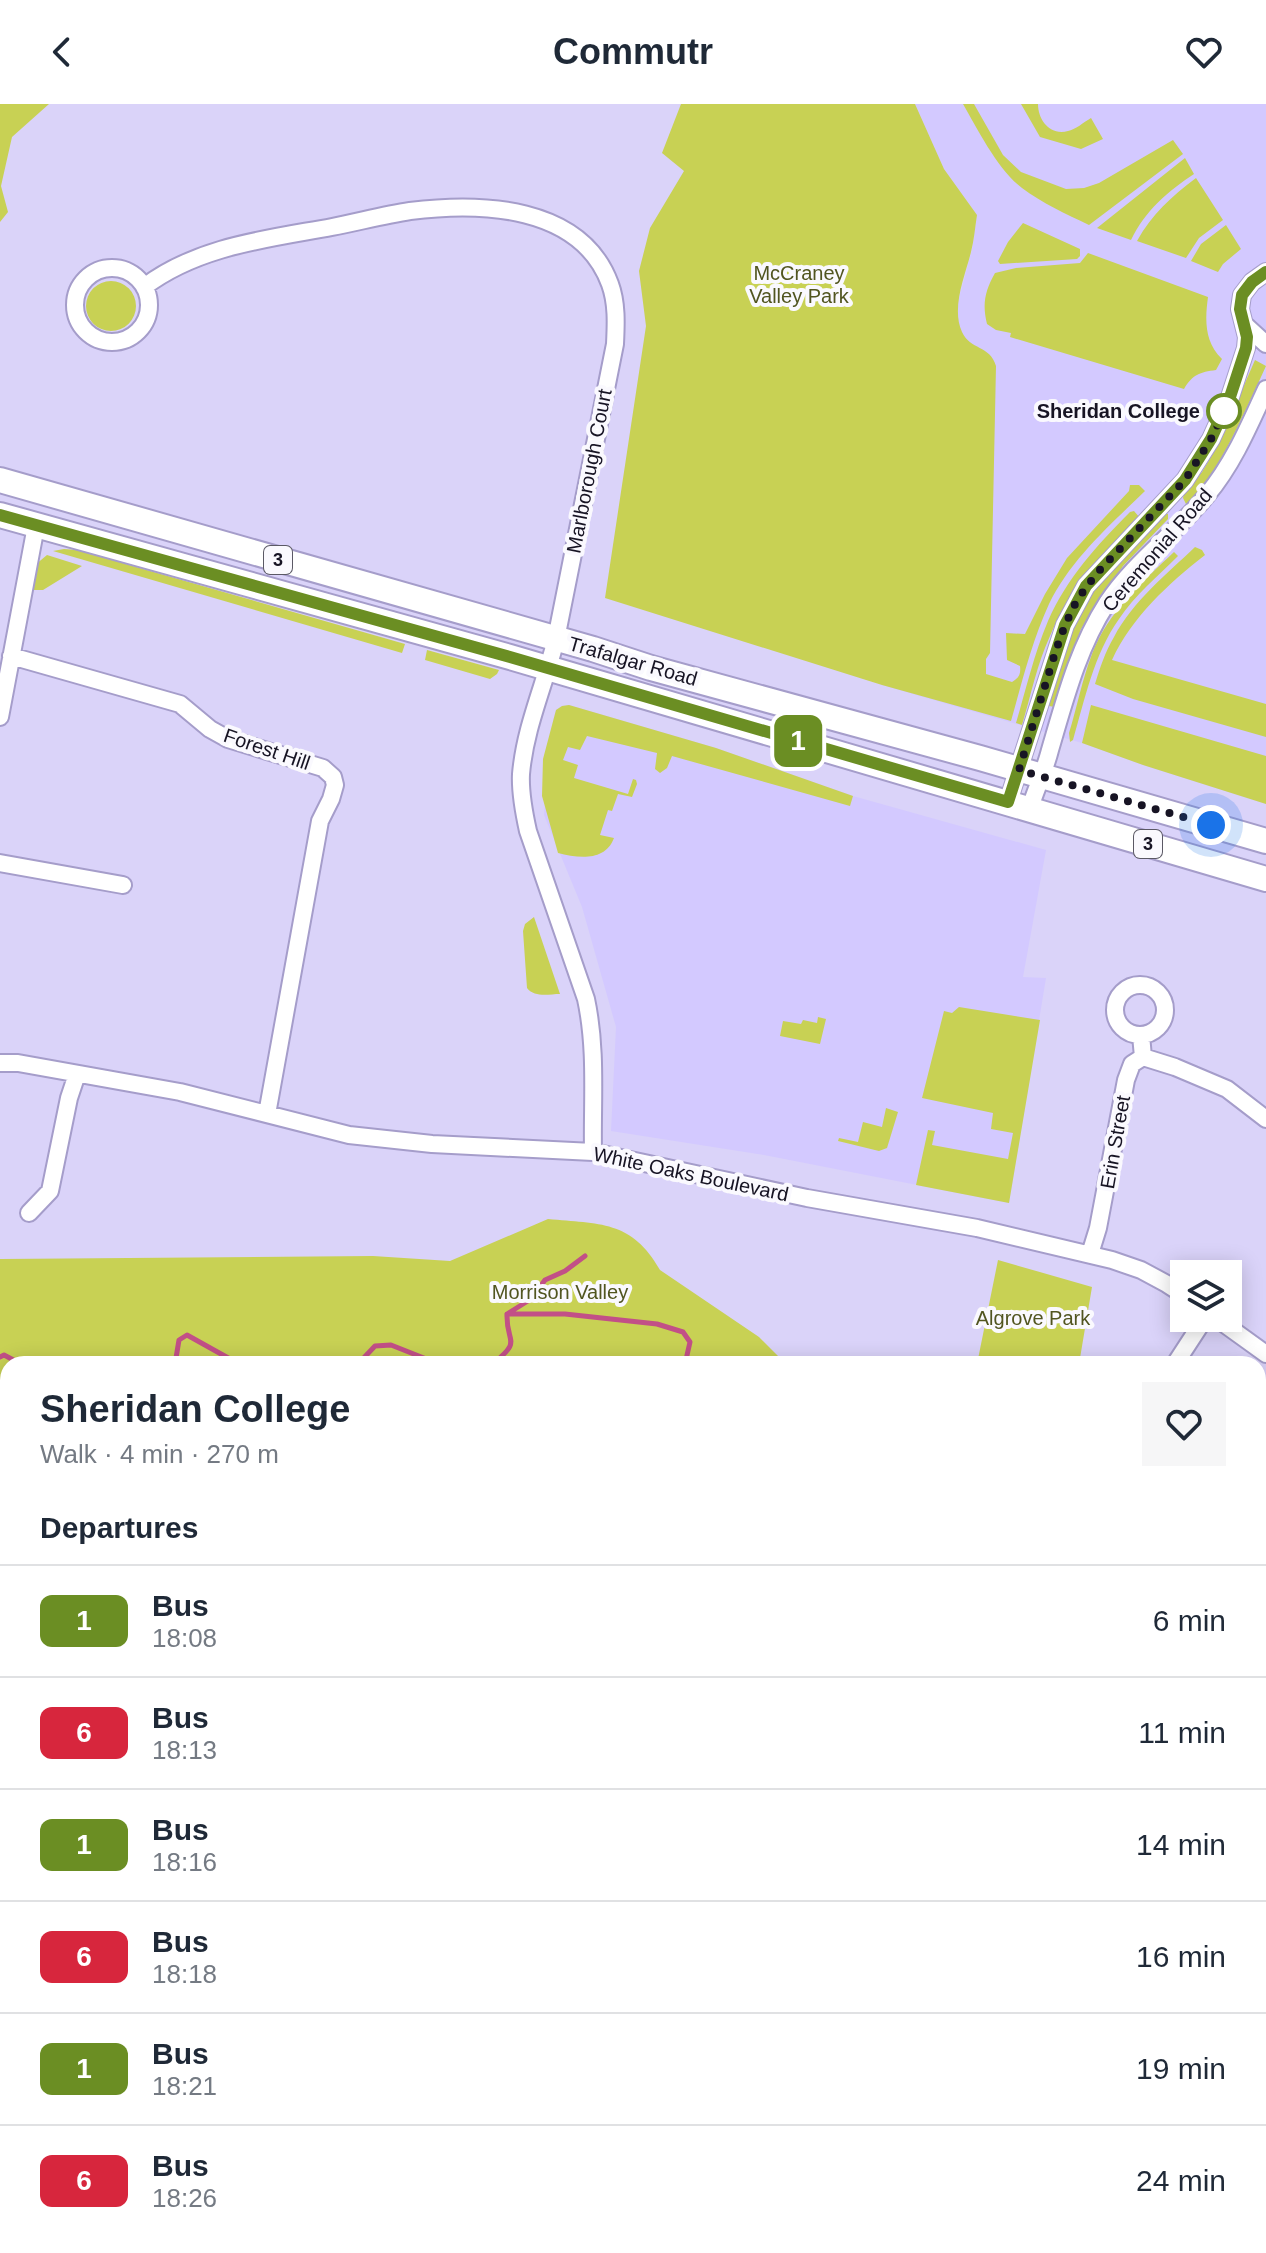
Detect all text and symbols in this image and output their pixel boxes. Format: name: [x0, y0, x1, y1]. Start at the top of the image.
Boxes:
icon: back: [40, 30, 84, 74]
icon: heart: [1182, 30, 1226, 74]
text: Commutr: [553, 31, 713, 72]
park label: McCraney Valley Park: [749, 262, 850, 307]
street label: Marlborough Court: [562, 387, 616, 555]
marker: Sheridan College: [1207, 394, 1241, 428]
place label: Sheridan College: [1037, 400, 1200, 422]
street label: Ceremonial Road: [1098, 484, 1216, 616]
road number: 3: [264, 546, 292, 574]
street label: Trafalgar Road: [566, 632, 700, 690]
line badge: 1: [772, 715, 824, 767]
street label: Forest Hill: [221, 724, 313, 774]
text: 1: [790, 725, 806, 756]
your location: [1191, 805, 1231, 845]
road number: 3: [1134, 830, 1162, 858]
street label: Erin Street: [1096, 1093, 1134, 1190]
street label: White Oaks Boulevard: [591, 1143, 791, 1205]
map controls: [1170, 1260, 1242, 1332]
button: layers: [1170, 1260, 1242, 1332]
park label: Morrison Valley: [492, 1281, 628, 1303]
park label: Algrove Park: [976, 1307, 1091, 1329]
button: heart: [1142, 1382, 1226, 1466]
text: Sheridan College: [40, 1388, 350, 1430]
text: Walk · 4 min · 270 m: [40, 1439, 279, 1469]
text: Departures: [40, 1511, 198, 1544]
text: Bus: [152, 1589, 209, 1622]
text: 6 min: [1153, 1604, 1226, 1637]
text: 1: [76, 1605, 92, 1636]
text: 18:08: [152, 1623, 217, 1653]
text: Bus: [152, 1701, 209, 1734]
text: 11 min: [1138, 1716, 1226, 1749]
text: 6: [76, 1717, 92, 1748]
text: 18:13: [152, 1735, 217, 1765]
text: Bus: [152, 1813, 209, 1846]
text: 14 min: [1136, 1828, 1226, 1861]
text: 1: [76, 1829, 92, 1860]
text: 18:16: [152, 1847, 217, 1877]
text: Bus: [152, 1925, 209, 1958]
text: 16 min: [1136, 1940, 1226, 1973]
text: 6: [76, 1941, 92, 1972]
text: 18:18: [152, 1959, 217, 1989]
text: Bus: [152, 2037, 209, 2070]
text: 19 min: [1136, 2052, 1226, 2085]
text: 1: [76, 2053, 92, 2084]
text: 18:21: [152, 2071, 217, 2101]
text: Bus: [152, 2149, 209, 2182]
text: 24 min: [1136, 2164, 1226, 2197]
text: 6: [76, 2165, 92, 2196]
text: 18:26: [152, 2183, 217, 2213]

